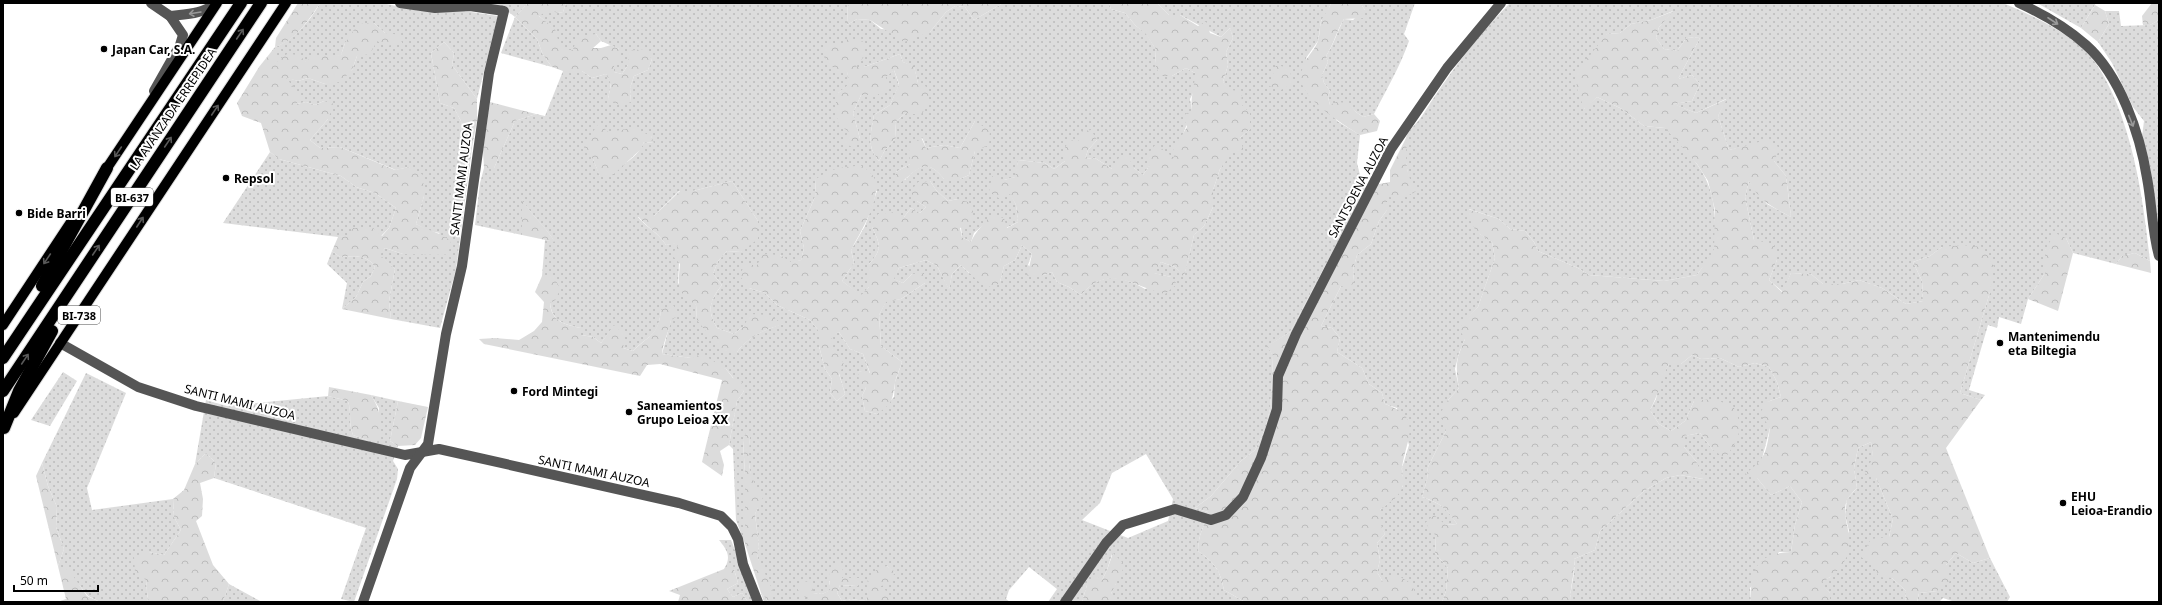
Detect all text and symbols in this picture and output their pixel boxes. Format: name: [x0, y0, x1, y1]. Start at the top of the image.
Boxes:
one-way arrow: [189, 9, 202, 17]
one-way arrow: [2047, 17, 2058, 25]
one-way arrow: [237, 28, 245, 40]
place label: Japan Car, S.A.: [111, 41, 195, 58]
marker: Japan Car, S.A.: [99, 44, 109, 54]
street label: LA AVANZADA ERREPIDEA: [126, 44, 221, 174]
one-way arrow: [211, 104, 219, 116]
one-way arrow: [2128, 114, 2136, 126]
street label: SANTI MAMI AUZOA: [446, 121, 476, 237]
street label: SANTSOENA AUZOA: [1324, 133, 1392, 241]
one-way arrow: [165, 136, 173, 148]
one-way arrow: [114, 146, 122, 157]
place label: Repsol: [234, 170, 274, 187]
marker: Repsol: [221, 173, 231, 183]
road number: BI-637: [111, 188, 153, 206]
place label: Bide Barri: [27, 205, 86, 222]
marker: Bide Barri: [14, 208, 24, 218]
one-way arrow: [136, 216, 144, 227]
one-way arrow: [93, 244, 101, 256]
one-way arrow: [42, 253, 51, 264]
road number: BI-738: [58, 306, 100, 324]
place label: Mantenimendu eta Biltegia: [2008, 328, 2100, 359]
marker: Mantenimendu eta Biltegia: [1995, 338, 2005, 348]
one-way arrow: [21, 353, 29, 364]
street label: SANTI MAMI AUZOA: [183, 380, 298, 424]
place label: Ford Mintegi: [522, 383, 598, 400]
marker: Ford Mintegi: [509, 386, 519, 396]
place label: Saneamientos Grupo Leioa XX: [637, 397, 728, 428]
marker: Saneamientos Grupo Leioa XX: [624, 407, 634, 417]
street label: SANTI MAMI AUZOA: [537, 451, 652, 491]
place label: EHU Leioa-Erandio: [2071, 488, 2153, 519]
marker: EHU Leioa-Erandio: [2058, 498, 2068, 508]
scale bar: [14, 567, 98, 593]
text: 50 m: [20, 572, 48, 589]

